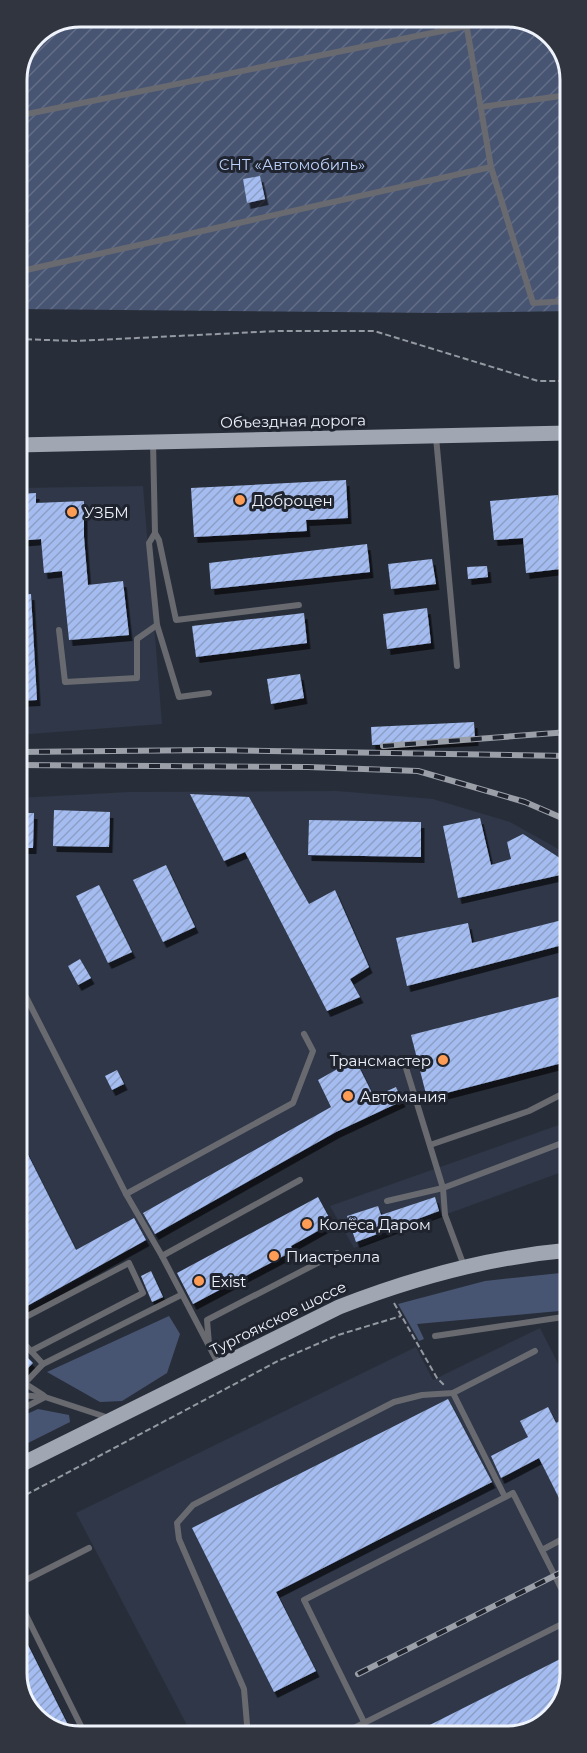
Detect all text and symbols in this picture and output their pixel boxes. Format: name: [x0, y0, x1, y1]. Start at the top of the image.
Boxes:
park label: СНТ «Автомобиль»: [219, 155, 365, 174]
street label: Объездная дорога: [220, 410, 366, 432]
place label: Доброцен: [252, 491, 333, 510]
marker: Доброцен: [233, 493, 247, 507]
place label: УЗБМ: [84, 503, 129, 522]
marker: УЗБМ: [65, 505, 79, 519]
place label: Трансмастер: [330, 1051, 431, 1070]
marker: Трансмастер: [436, 1053, 450, 1067]
place label: Автомания: [360, 1087, 447, 1106]
marker: Автомания: [341, 1089, 355, 1103]
place label: Колёса Даром: [319, 1215, 431, 1234]
marker: Колёса Даром: [300, 1217, 314, 1231]
place label: Пиастрелла: [286, 1247, 380, 1266]
marker: Пиастрелла: [267, 1249, 281, 1263]
place label: Exist: [211, 1272, 246, 1291]
marker: Exist: [192, 1274, 206, 1288]
street label: Тургоякское шоссе: [207, 1277, 349, 1359]

